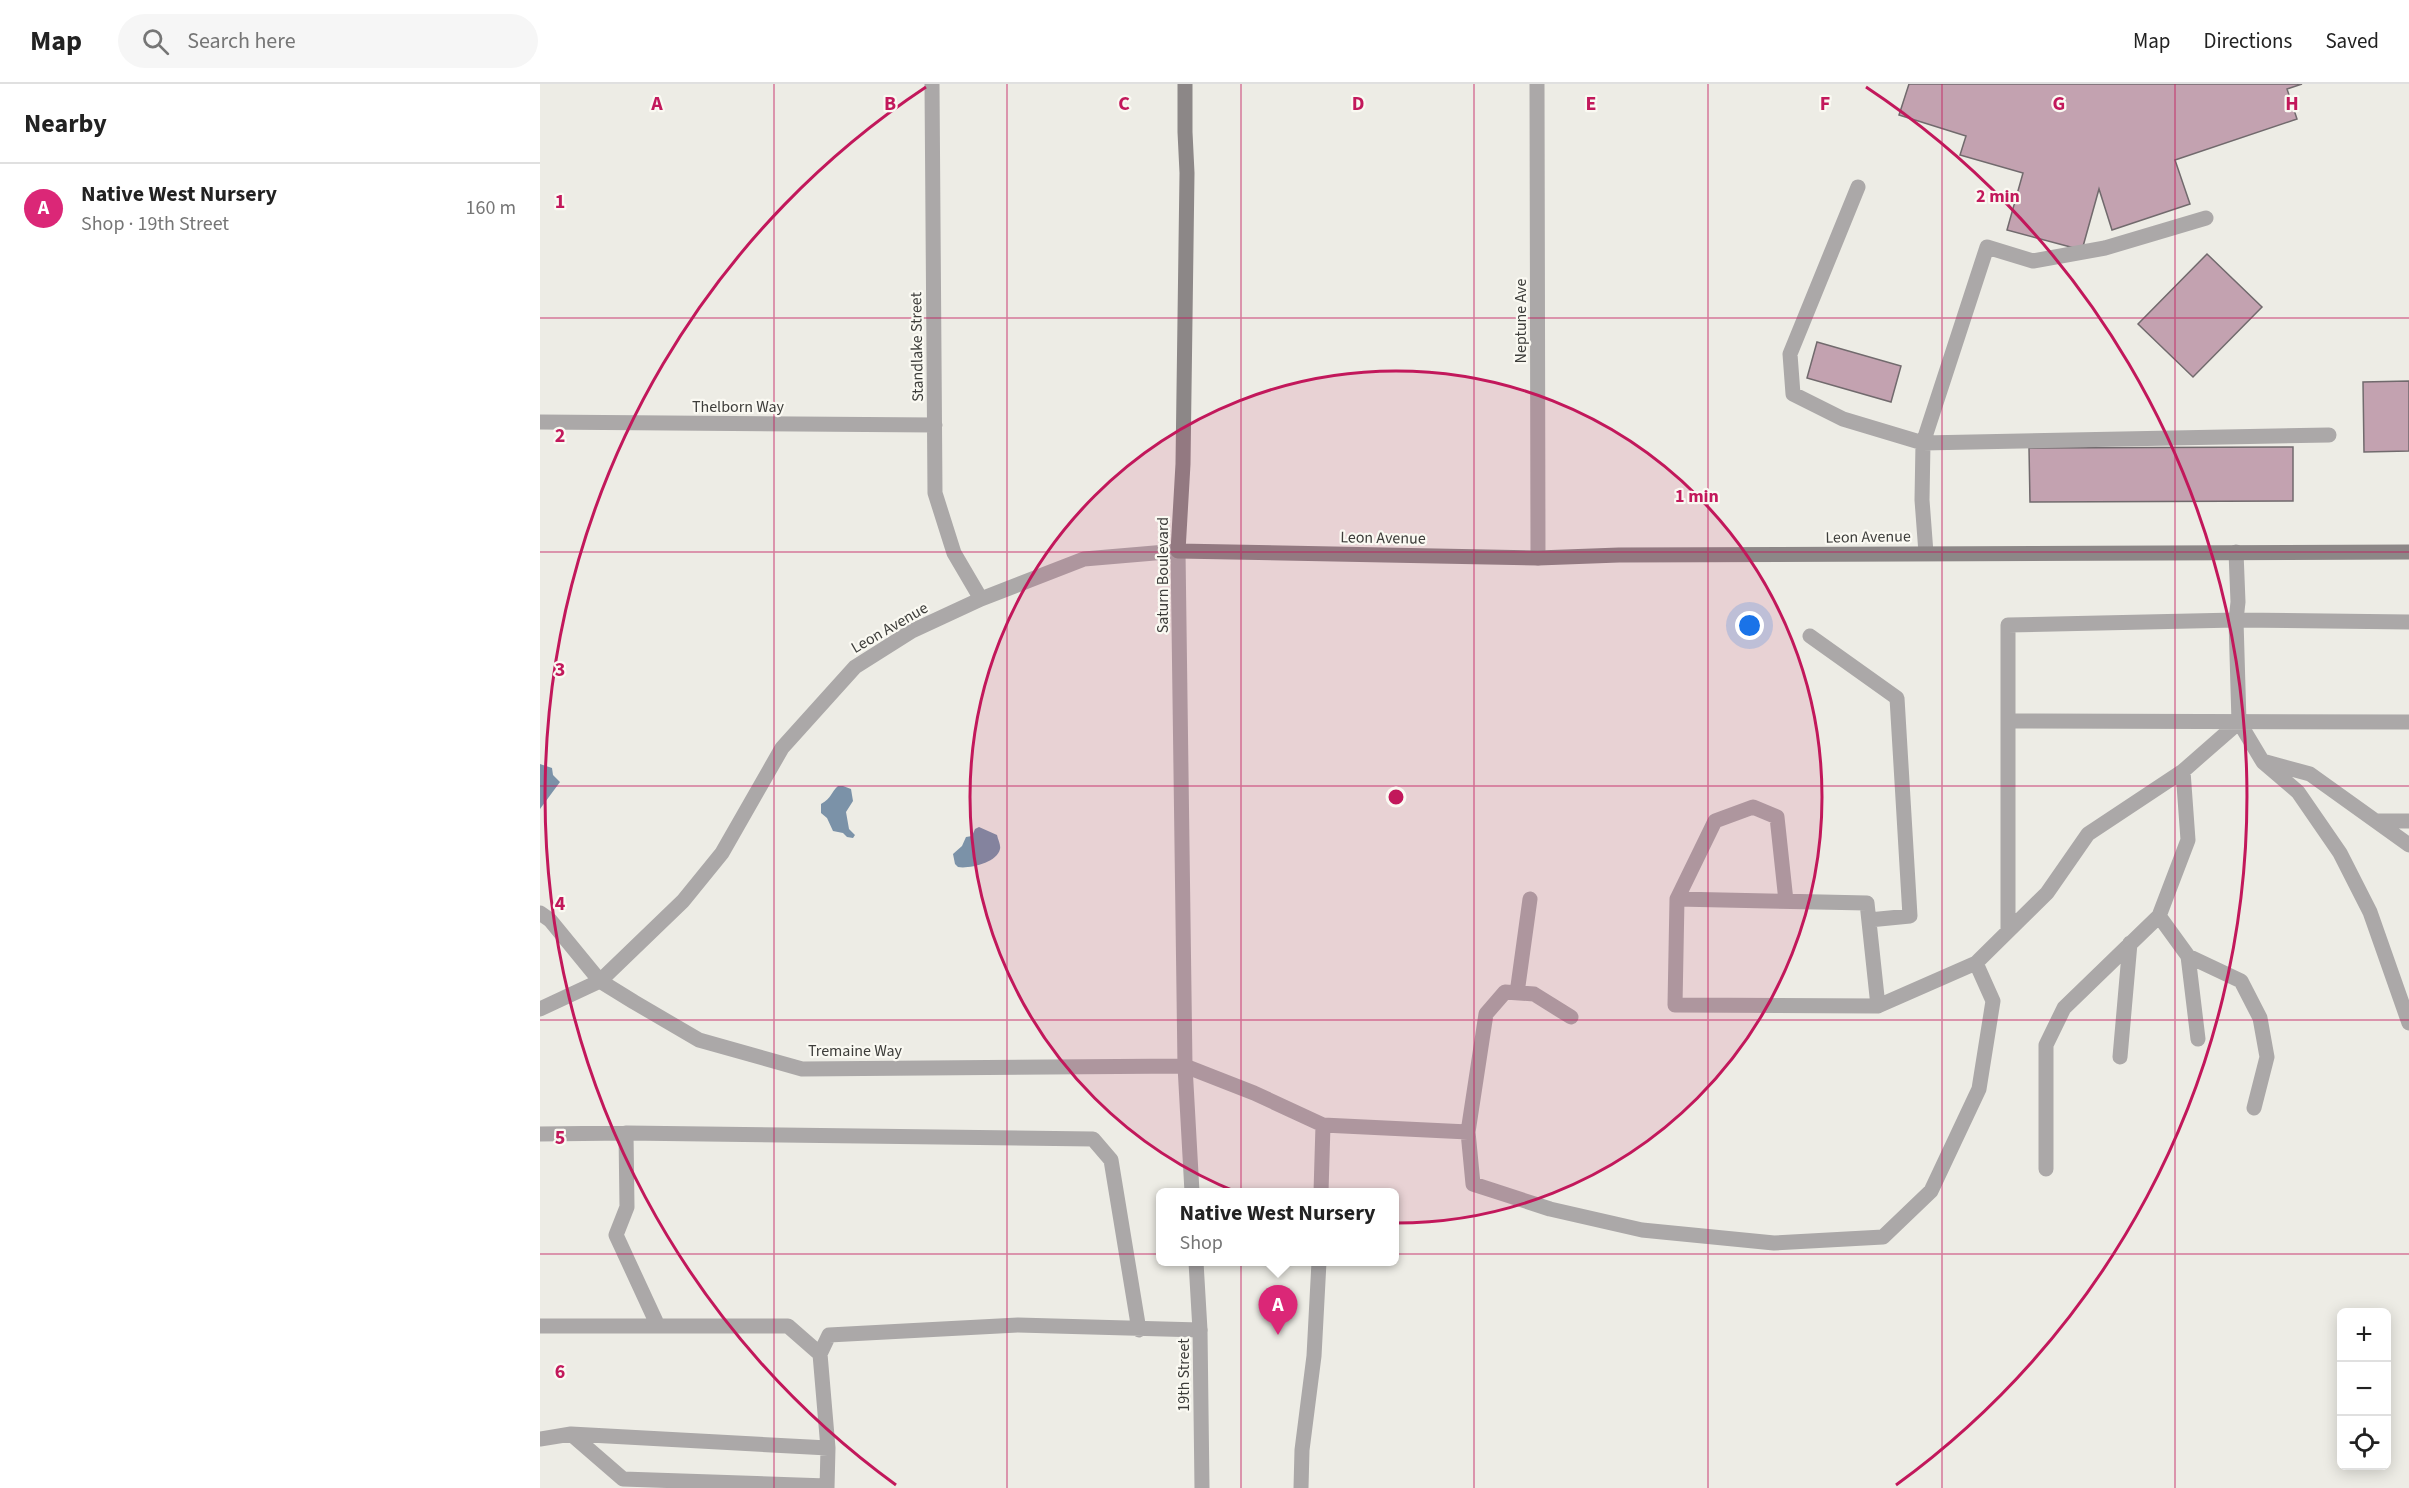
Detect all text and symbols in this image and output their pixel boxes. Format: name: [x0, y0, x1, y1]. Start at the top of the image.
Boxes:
search box: [118, 14, 538, 68]
text: Map: [30, 21, 82, 61]
icon: search: [139, 25, 172, 58]
text: Search here: [187, 25, 296, 57]
text: Map: [2133, 26, 2171, 56]
text: Directions: [2204, 26, 2292, 56]
text: Saved: [2325, 26, 2379, 56]
text: A: [650, 90, 663, 118]
text: B: [884, 90, 896, 118]
text: C: [1118, 90, 1130, 118]
text: D: [1352, 90, 1364, 118]
text: E: [1586, 90, 1596, 118]
text: F: [1820, 90, 1830, 118]
text: G: [2053, 90, 2065, 118]
text: H: [2285, 90, 2299, 118]
text: Nearby: [24, 105, 107, 142]
text: Native West Nursery: [81, 178, 277, 210]
text: 2 min: [1976, 184, 2020, 209]
text: 1: [555, 188, 565, 216]
text: A: [38, 194, 49, 222]
text: 160 m: [466, 194, 516, 222]
text: Shop · 19th Street: [81, 210, 229, 238]
street label: Neptune Ave: [1510, 279, 1532, 363]
street label: Standlake Street: [905, 291, 929, 402]
street label: Thelborn Way: [692, 396, 785, 418]
text: 2: [555, 422, 565, 450]
text: 1 min: [1675, 484, 1719, 509]
street label: Saturn Boulevard: [1152, 517, 1174, 633]
street label: Leon Avenue: [1825, 525, 1911, 549]
street label: Leon Avenue: [1340, 526, 1426, 550]
street label: Leon Avenue: [847, 597, 932, 659]
your location: [1735, 611, 1764, 640]
text: 3: [555, 656, 565, 684]
centre of rings: [1386, 787, 1406, 807]
text: 4: [555, 890, 566, 918]
street label: Tremaine Way: [808, 1040, 903, 1062]
text: 5: [555, 1124, 565, 1152]
popup: [1156, 1188, 1399, 1266]
text: Native West Nursery: [1179, 1197, 1376, 1229]
text: Shop: [1179, 1229, 1223, 1257]
pin: A: [1258, 1286, 1298, 1335]
map controls: [2337, 1308, 2391, 1470]
button: +: [2337, 1308, 2391, 1362]
street label: 19th Street: [1173, 1338, 1195, 1412]
text: 6: [555, 1358, 565, 1386]
button: −: [2337, 1362, 2391, 1416]
button: locate: [2337, 1416, 2391, 1470]

